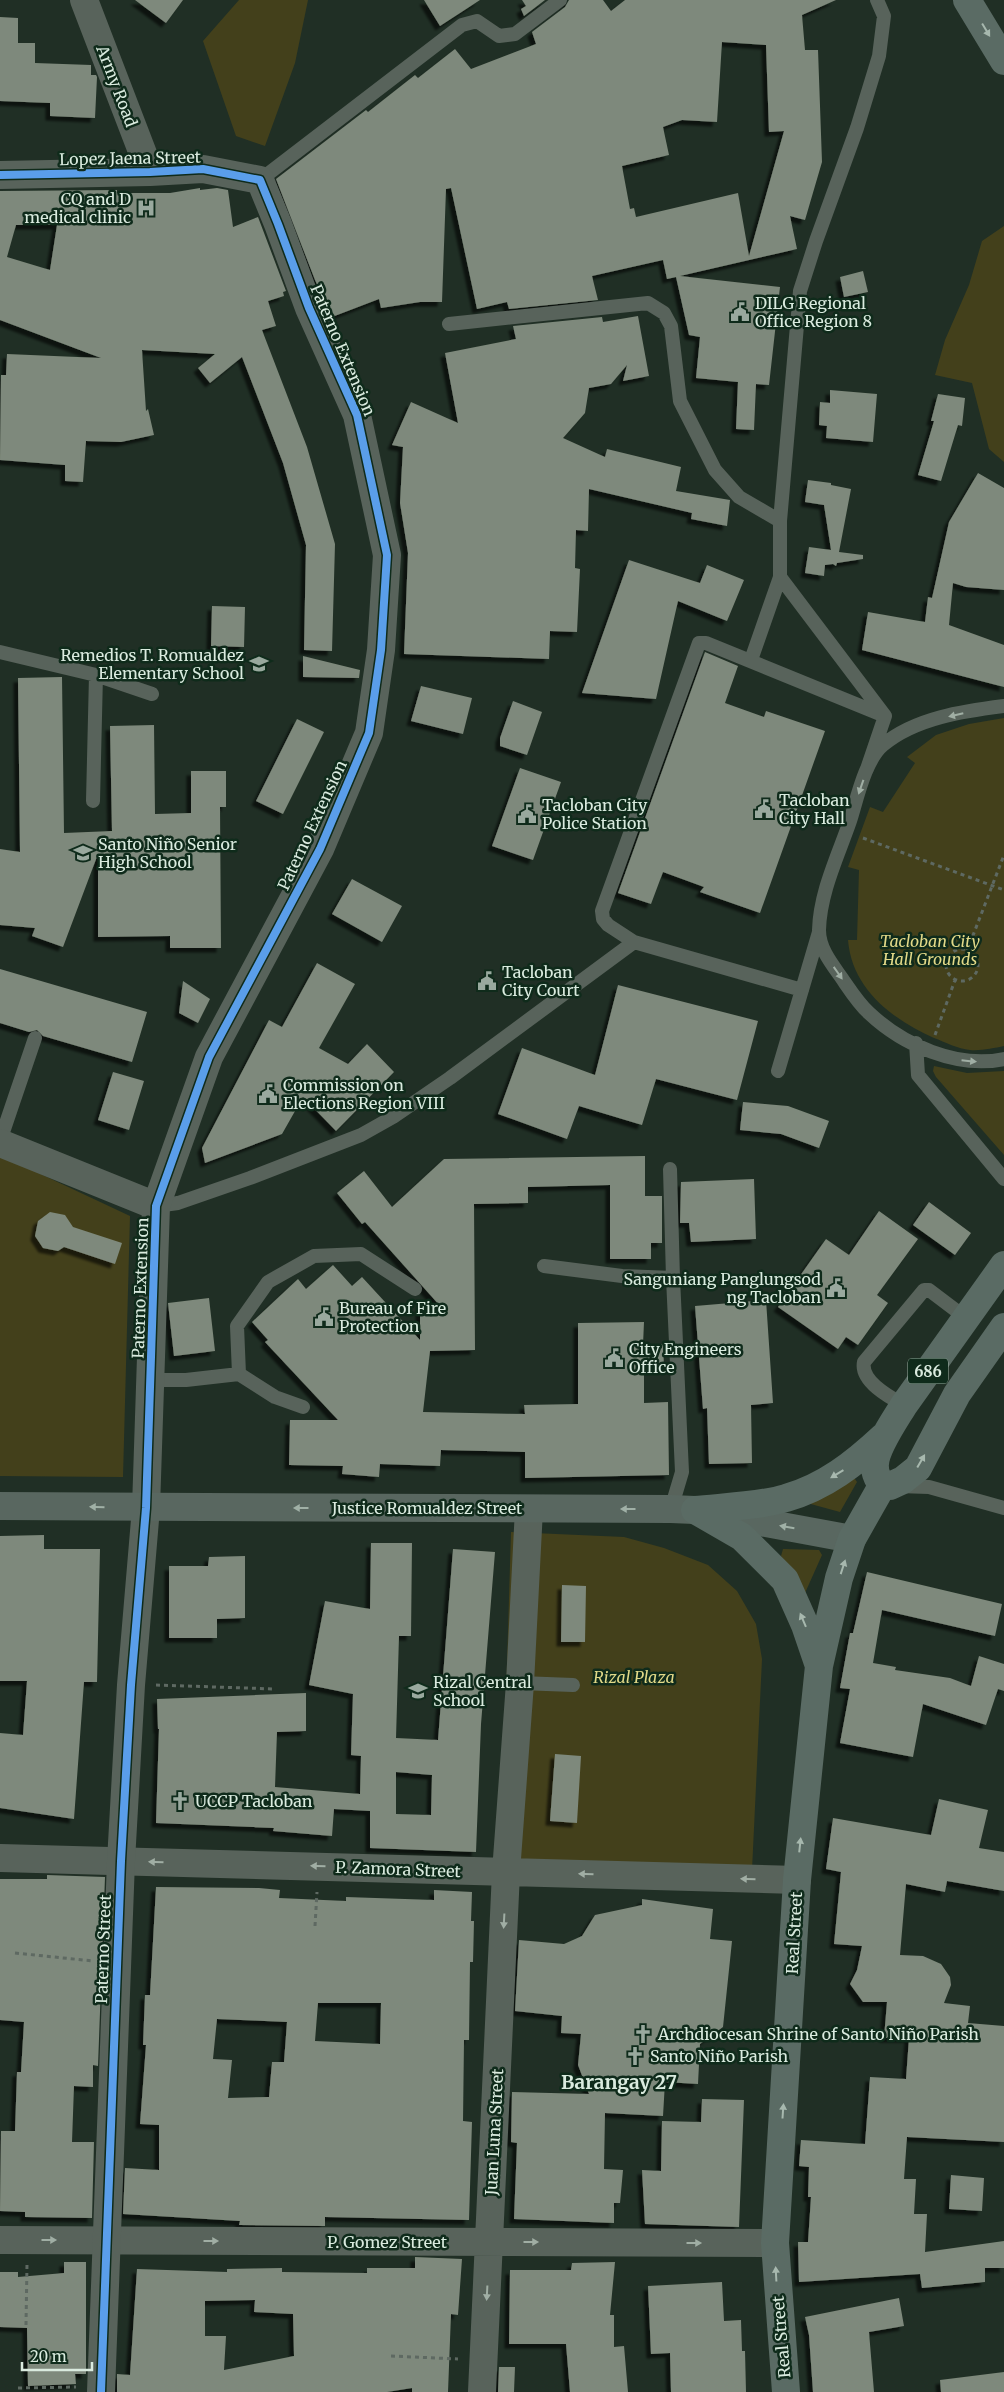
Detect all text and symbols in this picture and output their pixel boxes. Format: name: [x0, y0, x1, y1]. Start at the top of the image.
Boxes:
one-way arrow: [981, 24, 990, 37]
street label: Army Road: [92, 41, 142, 130]
street label: Lopez Jaena Street: [59, 147, 202, 169]
place label: CQ and D medical clinic: [24, 189, 131, 227]
hospital icon: CQ and D medical clinic: [135, 197, 157, 219]
street label: Paterno Extension: [306, 281, 380, 419]
place label: DILG Regional Office Region 8: [755, 293, 872, 331]
public building icon: DILG Regional Office Region 8: [729, 301, 751, 323]
place label: Remedios T. Romualdez Elementary School: [60, 645, 244, 683]
school or university icon: Remedios T. Romualdez Elementary School: [248, 653, 270, 675]
one-way arrow: [949, 711, 964, 719]
street label: Paterno Extension: [273, 756, 351, 893]
one-way arrow: [857, 780, 865, 795]
place label: Tacloban City Hall: [779, 790, 850, 828]
place label: Tacloban City Police Station: [542, 795, 648, 833]
public building icon: Tacloban City Hall: [753, 798, 775, 820]
public building icon: Tacloban City Police Station: [516, 803, 538, 825]
place label: Santo Niño Senior High School: [98, 834, 237, 872]
school or university icon: Santo Niño Senior High School: [72, 842, 94, 864]
park label: Tacloban City Hall Grounds: [880, 931, 980, 969]
place label: Tacloban City Court: [502, 962, 580, 1000]
one-way arrow: [833, 966, 843, 980]
public building icon: Tacloban City Court: [476, 970, 498, 992]
one-way arrow: [961, 1057, 977, 1065]
place label: Commission on Elections Region VIII: [283, 1075, 445, 1113]
public building icon: Commission on Elections Region VIII: [257, 1083, 279, 1105]
street label: Paterno Extension: [128, 1217, 152, 1359]
place label: Sanguniang Panglungsod ng Tacloban: [624, 1269, 821, 1307]
public building icon: Sanguniang Panglungsod ng Tacloban: [825, 1277, 847, 1299]
place label: Bureau of Fire Protection: [339, 1298, 446, 1336]
public building icon: Bureau of Fire Protection: [313, 1306, 335, 1328]
place label: City Engineers Office: [629, 1339, 742, 1377]
public building icon: City Engineers Office: [603, 1347, 625, 1369]
road number: 686: [908, 1358, 948, 1384]
one-way arrow: [917, 1454, 925, 1469]
one-way arrow: [831, 1470, 844, 1479]
street label: Justice Romualdez Street: [331, 1498, 523, 1518]
one-way arrow: [89, 1503, 105, 1511]
one-way arrow: [293, 1504, 309, 1512]
one-way arrow: [620, 1505, 636, 1513]
one-way arrow: [778, 1522, 794, 1530]
one-way arrow: [839, 1560, 847, 1575]
one-way arrow: [798, 1613, 806, 1627]
park label: Rizal Plaza: [593, 1667, 675, 1687]
place label: Rizal Central School: [433, 1672, 532, 1710]
school or university icon: Rizal Central School: [407, 1680, 429, 1702]
church icon: UCCP Tacloban: [169, 1790, 191, 1812]
place label: UCCP Tacloban: [195, 1791, 313, 1811]
one-way arrow: [797, 1836, 805, 1852]
street label: P. Zamora Street: [335, 1857, 462, 1881]
one-way arrow: [148, 1858, 164, 1866]
one-way arrow: [310, 1862, 326, 1870]
one-way arrow: [577, 1870, 593, 1878]
one-way arrow: [740, 1875, 756, 1883]
street label: Real Street: [782, 1890, 806, 1975]
street label: Paterno Street: [91, 1893, 115, 2004]
one-way arrow: [499, 1913, 507, 1929]
church icon: Archdiocesan Shrine of Santo Niño Parish: [632, 2023, 654, 2045]
place label: Archdiocesan Shrine of Santo Niño Parish: [657, 2024, 979, 2044]
church icon: Santo Niño Parish: [624, 2045, 646, 2067]
place label: Santo Niño Parish: [650, 2046, 788, 2066]
street label: Juan Luna Street: [481, 2067, 507, 2197]
district label: Barangay 27: [561, 2070, 677, 2094]
one-way arrow: [780, 2103, 788, 2119]
street label: P. Gomez Street: [327, 2232, 448, 2252]
one-way arrow: [41, 2236, 57, 2244]
one-way arrow: [203, 2237, 219, 2245]
one-way arrow: [523, 2238, 539, 2246]
one-way arrow: [686, 2239, 702, 2247]
one-way arrow: [772, 2265, 780, 2281]
one-way arrow: [482, 2285, 490, 2301]
street label: Real Street: [767, 2294, 795, 2379]
scale bar: [22, 2340, 92, 2372]
text: 20 m: [30, 2347, 67, 2366]

